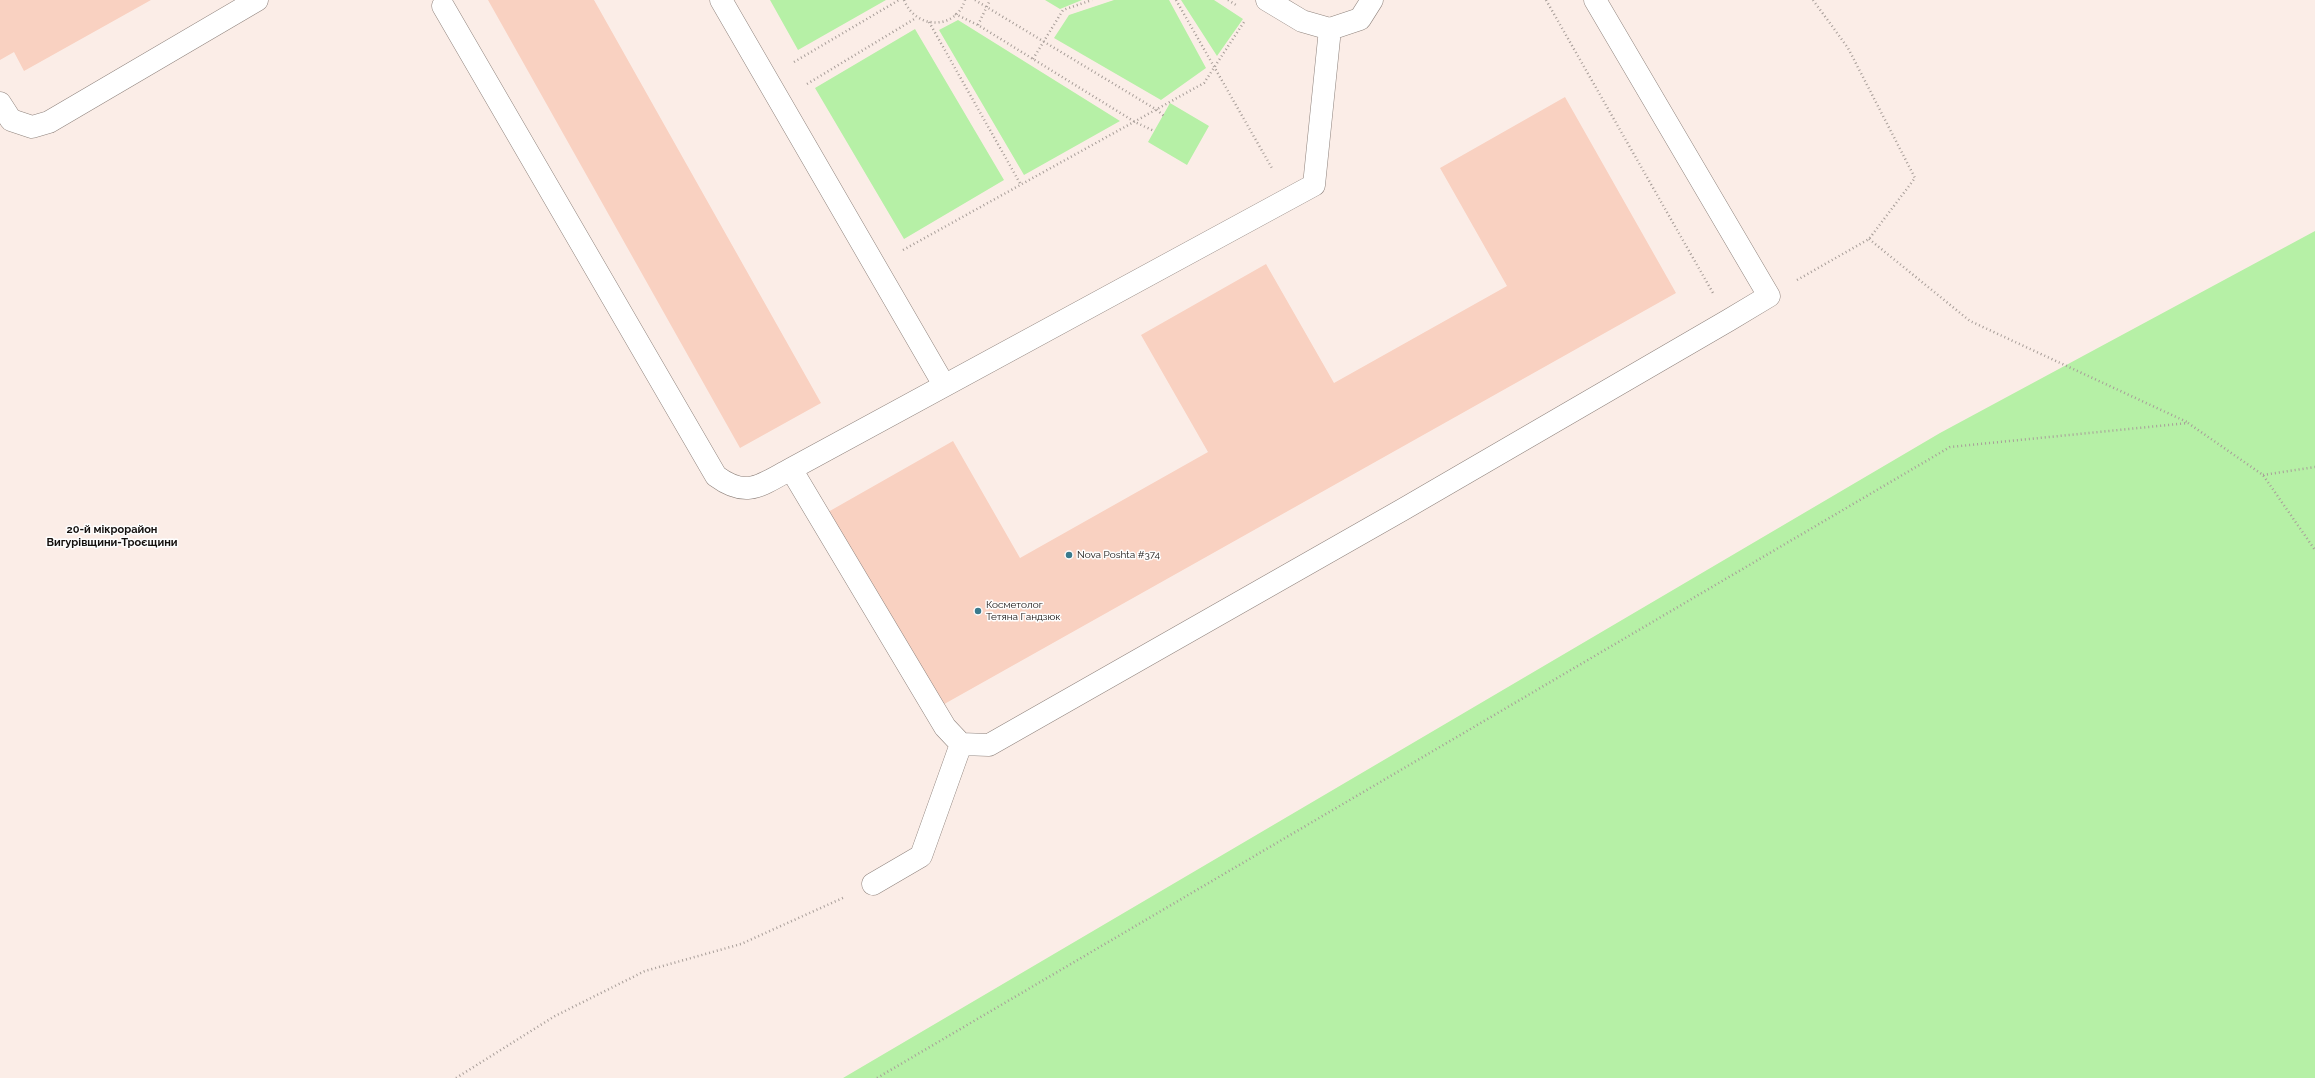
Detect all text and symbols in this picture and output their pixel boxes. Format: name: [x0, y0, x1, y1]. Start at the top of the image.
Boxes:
district label: 20-й мікрорайон Вигурівщини-Троєщини: [46, 523, 178, 549]
place label: Nova Poshta #374: [1077, 549, 1160, 561]
marker: Nova Poshta #374: [1064, 550, 1074, 560]
place label: Косметолог Тетяна Гандзюк: [986, 599, 1060, 622]
marker: Косметолог Тетяна Гандзюк: [973, 606, 983, 616]

